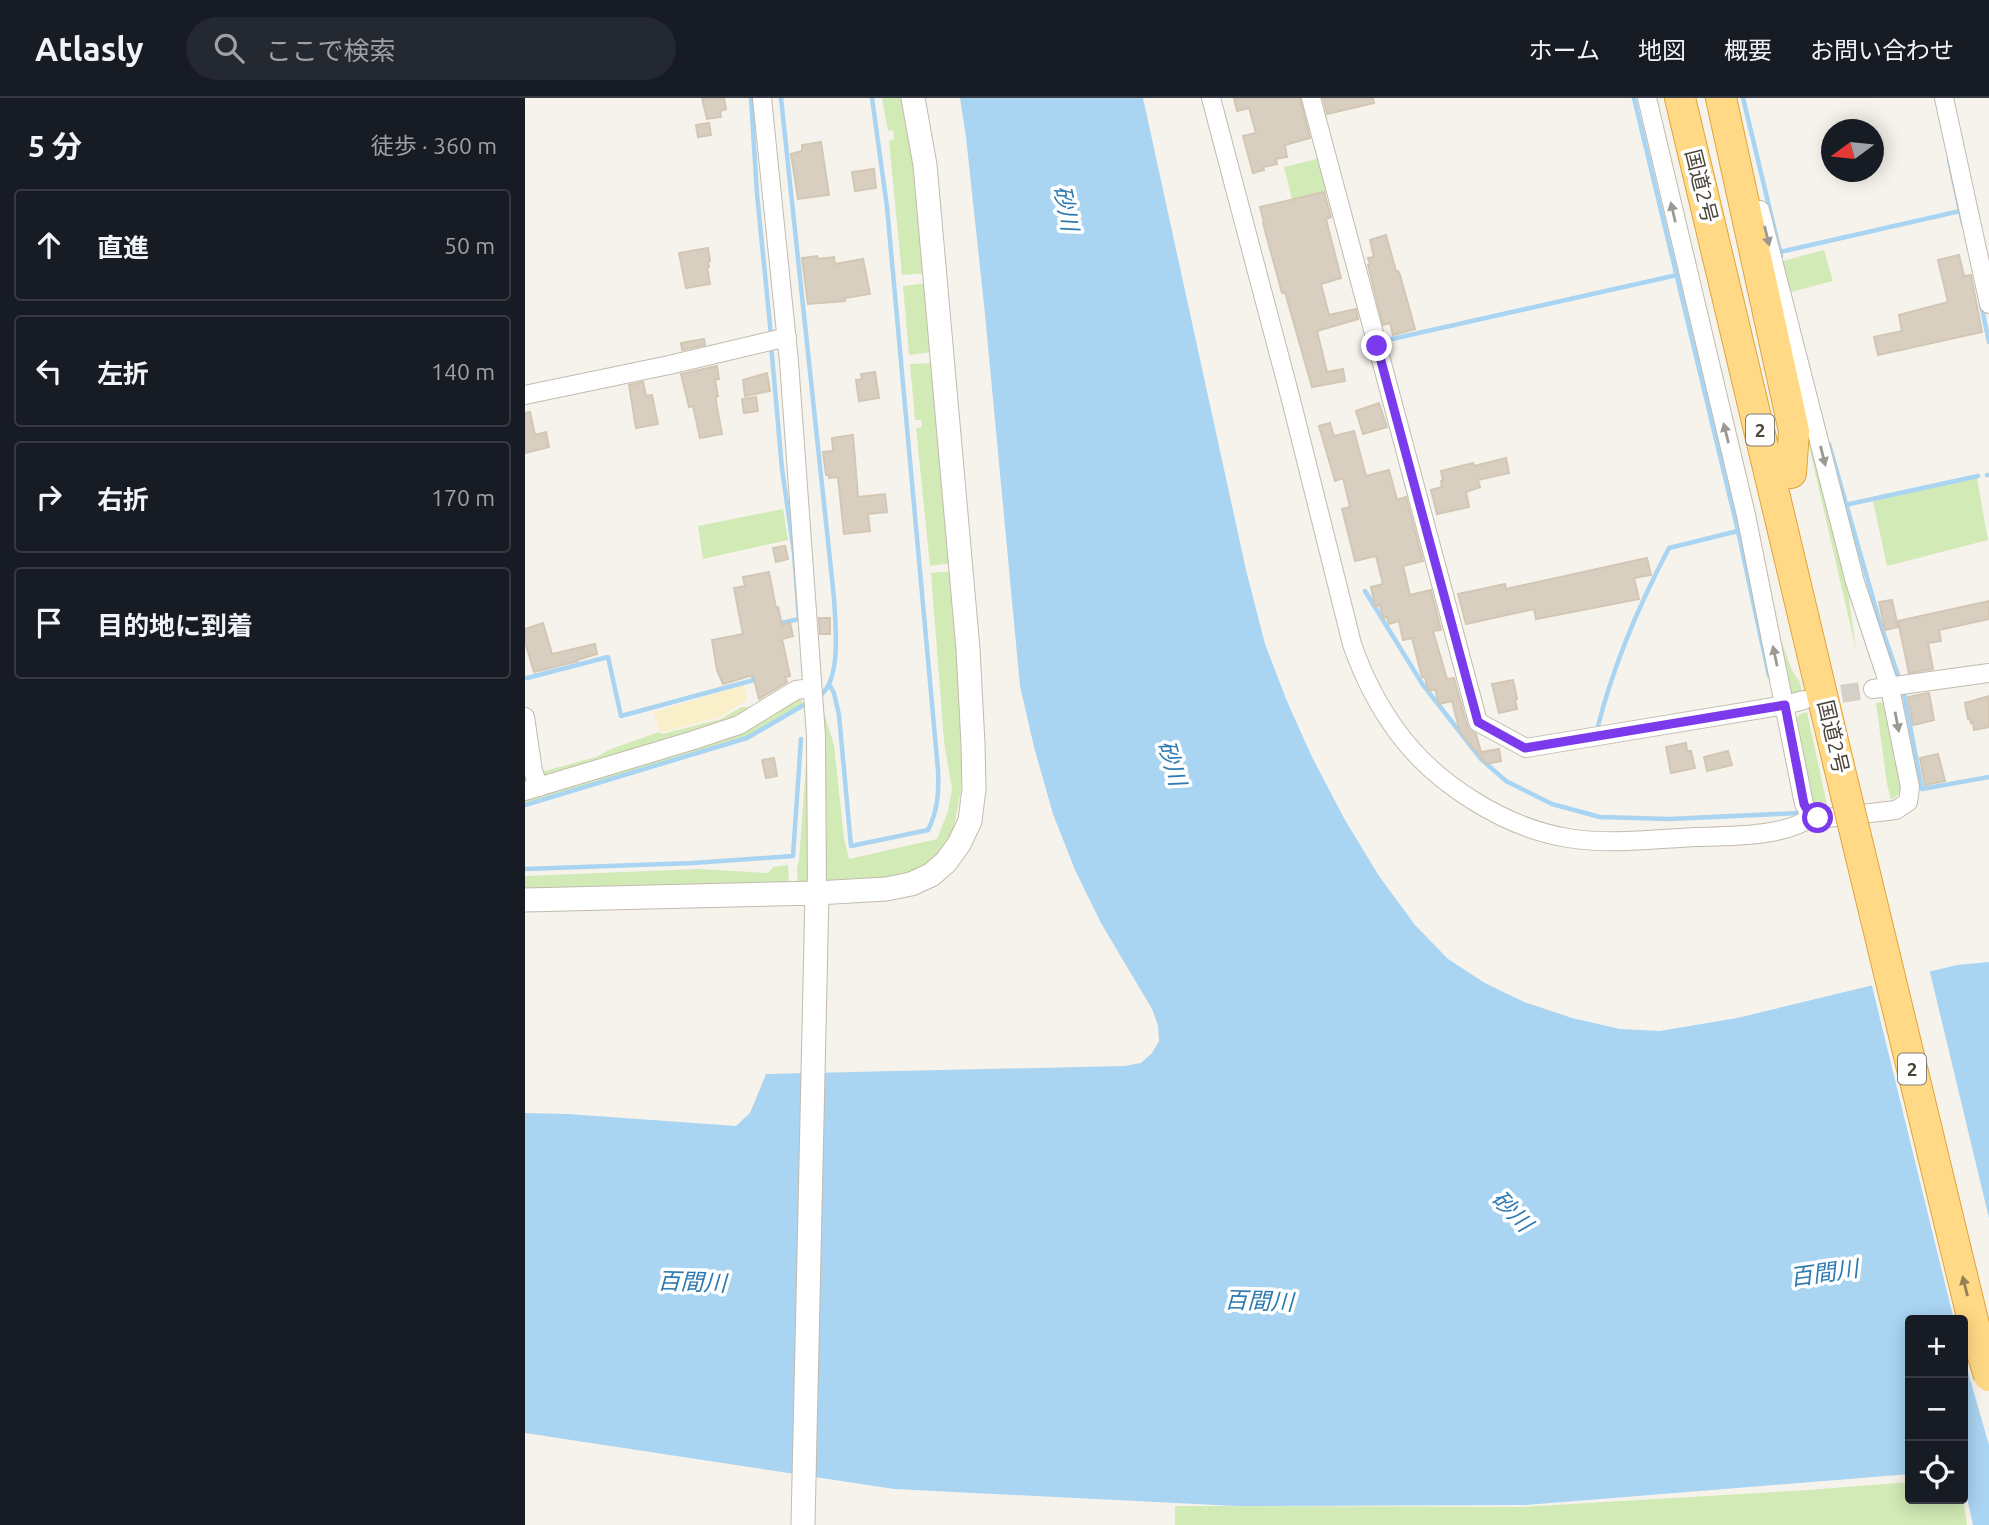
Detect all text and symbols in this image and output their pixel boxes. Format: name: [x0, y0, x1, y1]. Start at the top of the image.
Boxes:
search box: [186, 17, 676, 80]
icon: search: [210, 29, 248, 67]
text: Atlasly: [35, 30, 144, 67]
text: ここで検索: [266, 36, 396, 65]
text: ホーム: [1529, 37, 1600, 64]
text: 地図: [1638, 37, 1686, 64]
text: 概要: [1724, 37, 1772, 64]
text: お問い合わせ: [1810, 37, 1954, 64]
north arrow: [1821, 119, 1884, 182]
text: 5 分: [28, 129, 82, 163]
text: 徒歩 · 360 m: [371, 133, 497, 158]
street label: 国道2号: [1681, 147, 1723, 225]
water label: 砂川: [1050, 183, 1084, 236]
one-way arrow: [1668, 201, 1679, 223]
one-way arrow: [1761, 225, 1772, 247]
icon: ahead: [30, 226, 68, 264]
text: 直進: [97, 233, 149, 262]
text: 50 m: [444, 233, 495, 258]
route end: [1361, 330, 1392, 361]
icon: left: [30, 352, 68, 390]
text: 左折: [97, 359, 149, 388]
text: 140 m: [431, 359, 495, 384]
road number: 2: [1746, 414, 1774, 446]
one-way arrow: [1720, 422, 1731, 444]
one-way arrow: [1818, 445, 1829, 467]
icon: right: [30, 478, 68, 516]
text: 右折: [97, 485, 149, 514]
text: 170 m: [431, 485, 495, 510]
icon: arrive: [30, 604, 68, 642]
text: 目的地に到着: [97, 611, 253, 640]
one-way arrow: [1769, 645, 1780, 667]
street label: 国道2号: [1814, 698, 1854, 776]
one-way arrow: [1892, 711, 1903, 733]
water label: 砂川: [1154, 737, 1192, 791]
route start: [1802, 802, 1833, 833]
road number: 2: [1898, 1054, 1926, 1085]
water label: 砂川: [1487, 1185, 1539, 1238]
water label: 百間川: [1788, 1255, 1863, 1290]
water label: 百間川: [657, 1268, 730, 1295]
one-way arrow: [1959, 1275, 1970, 1297]
water label: 百間川: [1224, 1287, 1297, 1314]
map controls: [1905, 1315, 1968, 1504]
button: +: [1905, 1315, 1968, 1378]
button: −: [1905, 1378, 1968, 1441]
button: locate: [1905, 1441, 1968, 1504]

